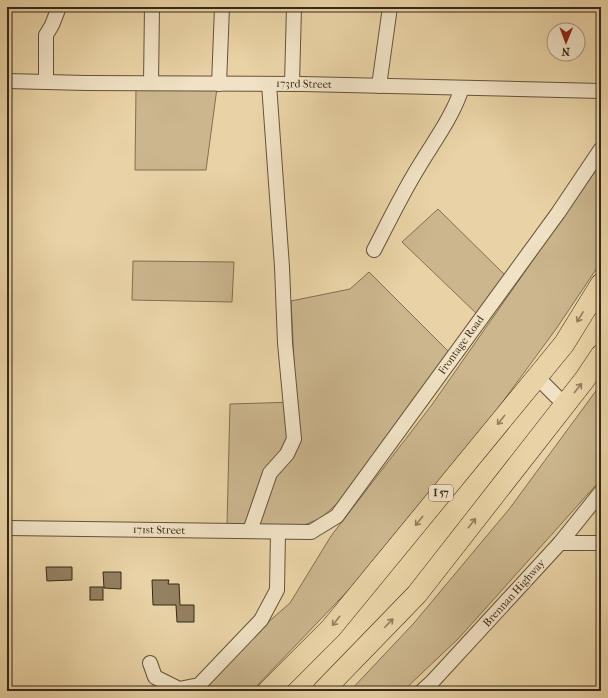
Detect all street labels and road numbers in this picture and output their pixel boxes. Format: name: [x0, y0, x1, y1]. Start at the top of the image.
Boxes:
street label: 173rd Street: [276, 77, 332, 91]
street label: Frontage Road: [435, 312, 487, 377]
road number: I 57: [429, 485, 453, 501]
street label: 171st Street: [133, 523, 185, 537]
street label: Brennan Highway: [480, 556, 548, 629]

